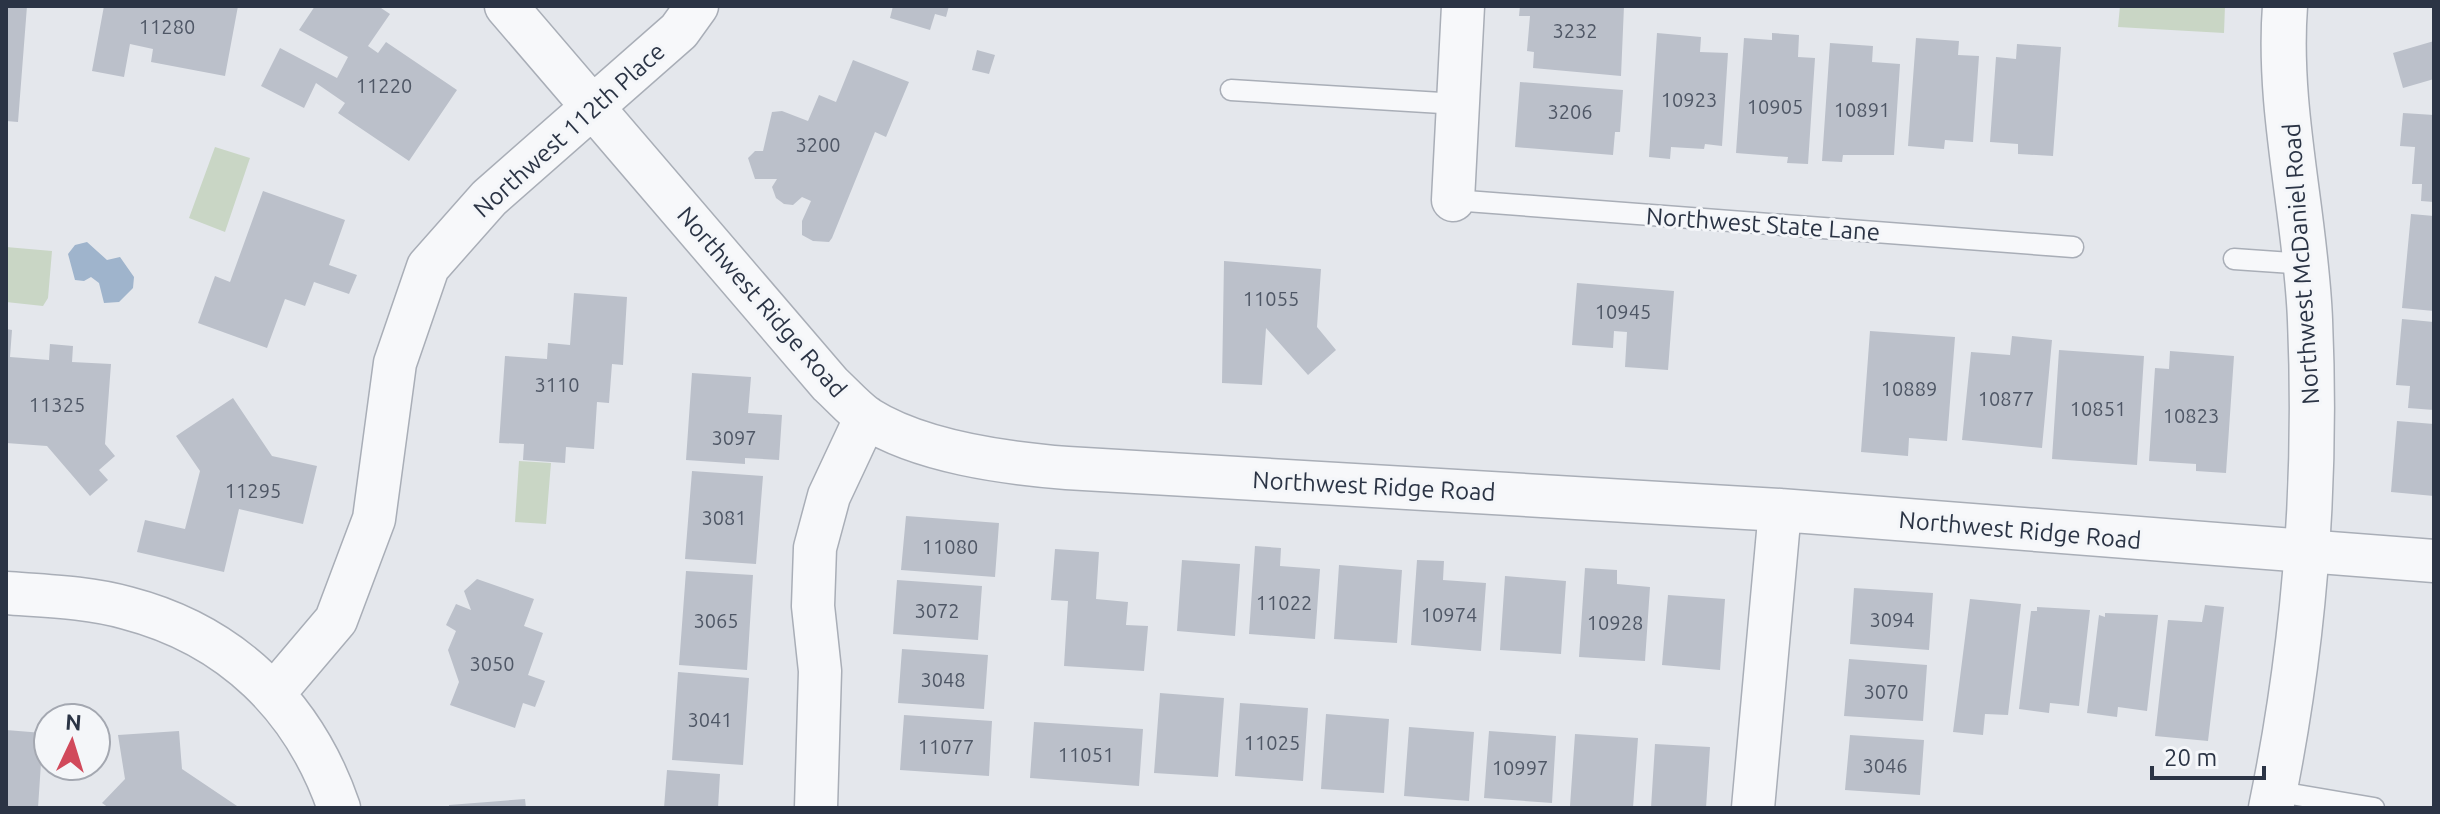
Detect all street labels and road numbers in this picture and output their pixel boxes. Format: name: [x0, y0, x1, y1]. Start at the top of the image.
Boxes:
street label: Northwest 112th Place: [468, 37, 670, 223]
street label: Northwest McDaniel Road: [2278, 123, 2324, 405]
street label: Northwest Ridge Road: [672, 201, 852, 403]
street label: Northwest State Lane: [1645, 202, 1881, 246]
street label: Northwest Ridge Road: [1252, 466, 1496, 506]
street label: Northwest Ridge Road: [1898, 506, 2142, 554]

